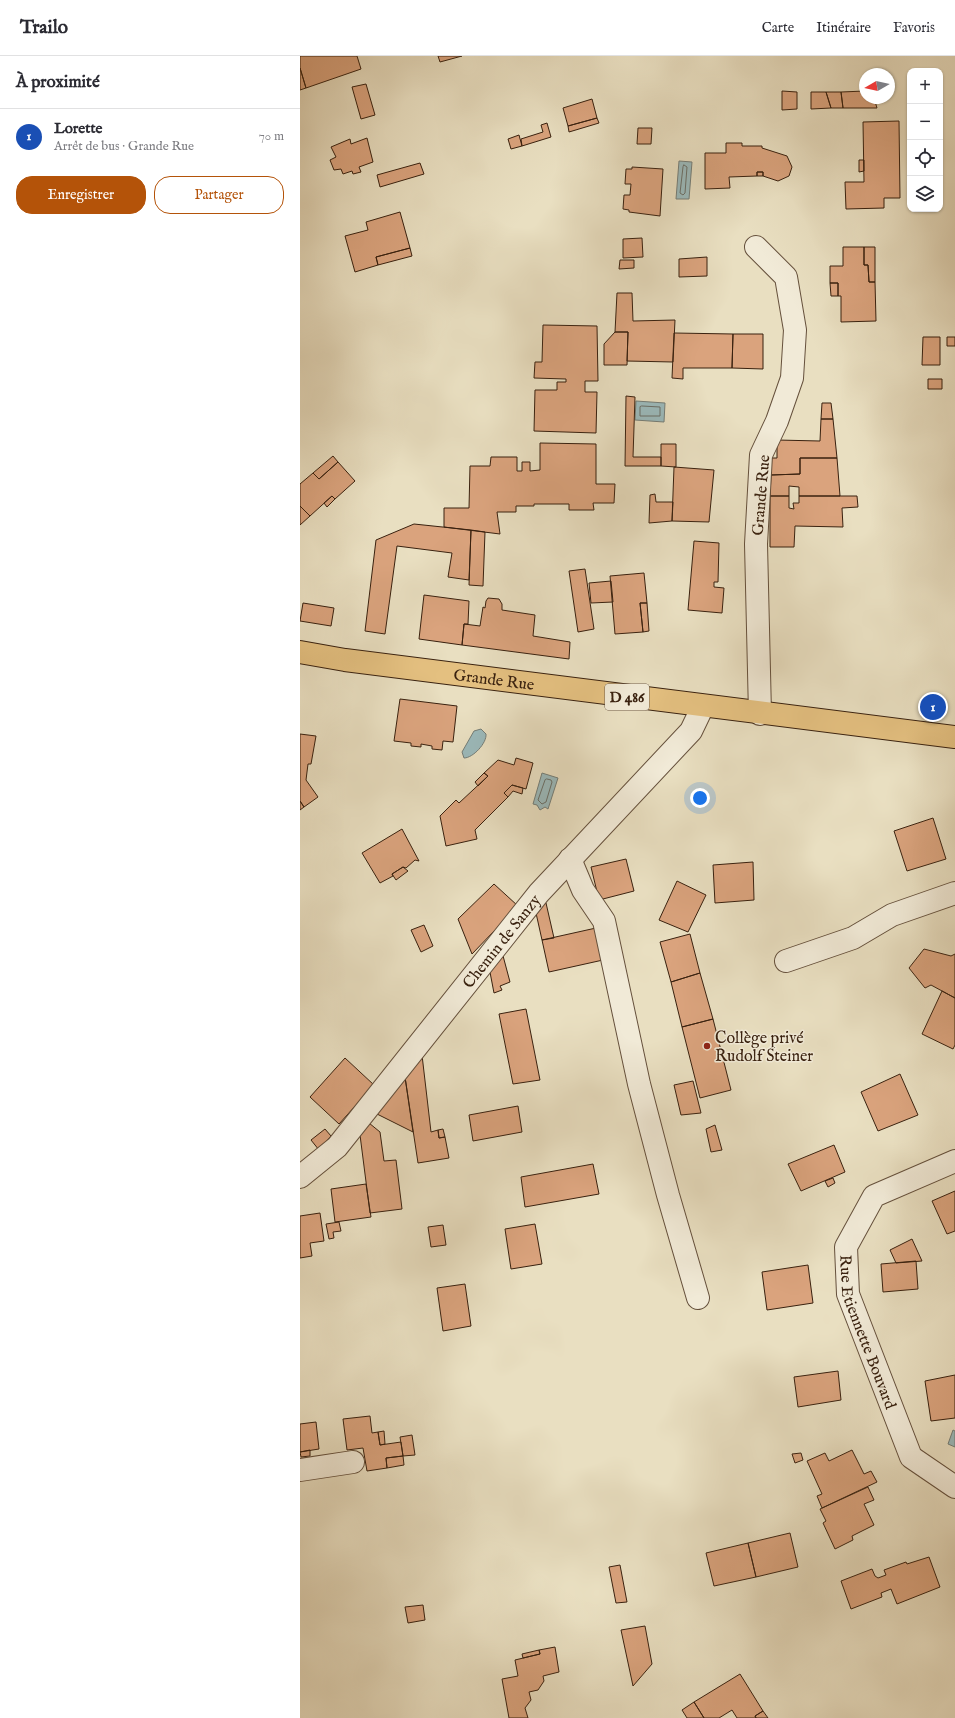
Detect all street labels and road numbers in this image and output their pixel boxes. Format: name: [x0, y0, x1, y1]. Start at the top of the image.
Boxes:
street label: Grande Rue: [748, 454, 775, 536]
street label: Grande Rue: [452, 666, 535, 696]
road number: D 486: [605, 684, 649, 710]
street label: Chemin de Sanzy: [459, 891, 546, 993]
street label: Rue Etiennette Bouvard: [834, 1254, 900, 1413]

